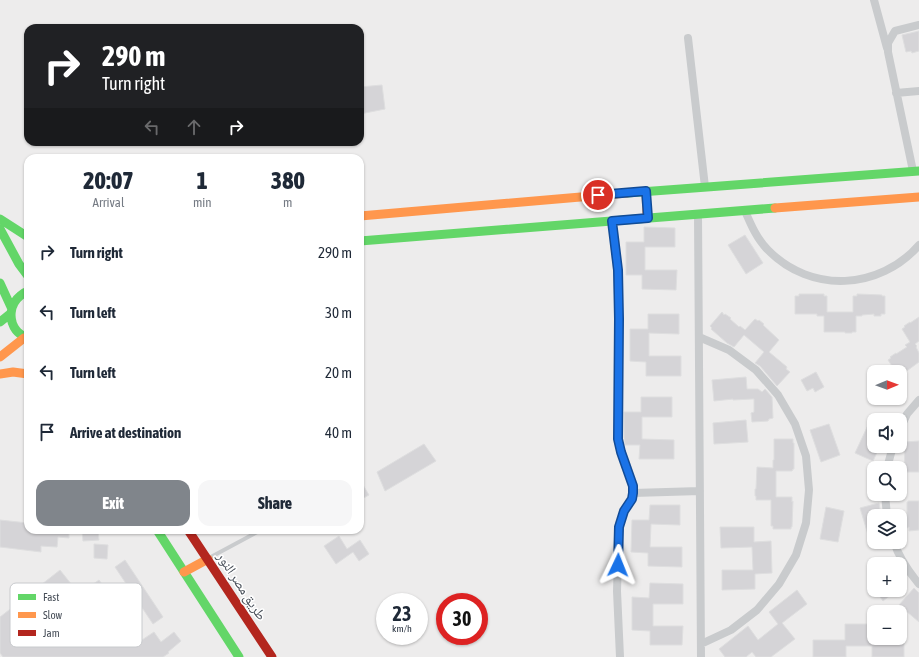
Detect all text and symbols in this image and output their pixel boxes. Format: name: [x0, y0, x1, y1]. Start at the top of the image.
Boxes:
icon: right: [36, 40, 88, 92]
text: 290 m: [102, 40, 165, 72]
text: Turn right: [102, 73, 165, 94]
icon: left: [141, 116, 163, 138]
icon: ahead: [183, 116, 205, 138]
icon: right: [225, 116, 247, 138]
text: 20:07: [83, 167, 134, 194]
text: 1: [197, 167, 208, 194]
text: 380: [271, 167, 305, 194]
pin: [581, 178, 615, 212]
icon: arrive: [587, 184, 609, 206]
text: Arrival: [93, 195, 124, 210]
text: min: [193, 195, 212, 210]
text: m: [283, 195, 292, 210]
icon: right: [36, 241, 58, 263]
text: Turn right: [70, 244, 123, 261]
text: 290 m: [318, 244, 352, 261]
icon: left: [36, 301, 58, 323]
text: Turn left: [70, 304, 116, 321]
text: 30 m: [325, 304, 352, 321]
icon: left: [36, 361, 58, 383]
text: Turn left: [70, 364, 116, 381]
text: 20 m: [325, 364, 352, 381]
north arrow: [867, 365, 907, 405]
map controls: [867, 365, 907, 645]
button: sound: [867, 413, 907, 453]
icon: arrive: [36, 421, 58, 443]
text: Arrive at destination: [70, 424, 181, 441]
text: 40 m: [325, 424, 352, 441]
button: search: [867, 461, 907, 501]
button: Exit: [36, 480, 190, 526]
button: Share: [198, 480, 352, 526]
button: layers: [867, 509, 907, 549]
position arrow: [597, 544, 639, 586]
street label: طريق مصر النور: [212, 548, 270, 624]
button: +: [867, 557, 907, 597]
legend: [10, 583, 142, 647]
text: Fast: [43, 591, 59, 603]
speed limit sign: 30: [436, 593, 488, 645]
text: 23: [393, 602, 411, 625]
button: −: [867, 605, 907, 645]
text: Slow: [43, 609, 62, 621]
text: km/h: [392, 623, 412, 634]
text: Jam: [43, 627, 60, 639]

